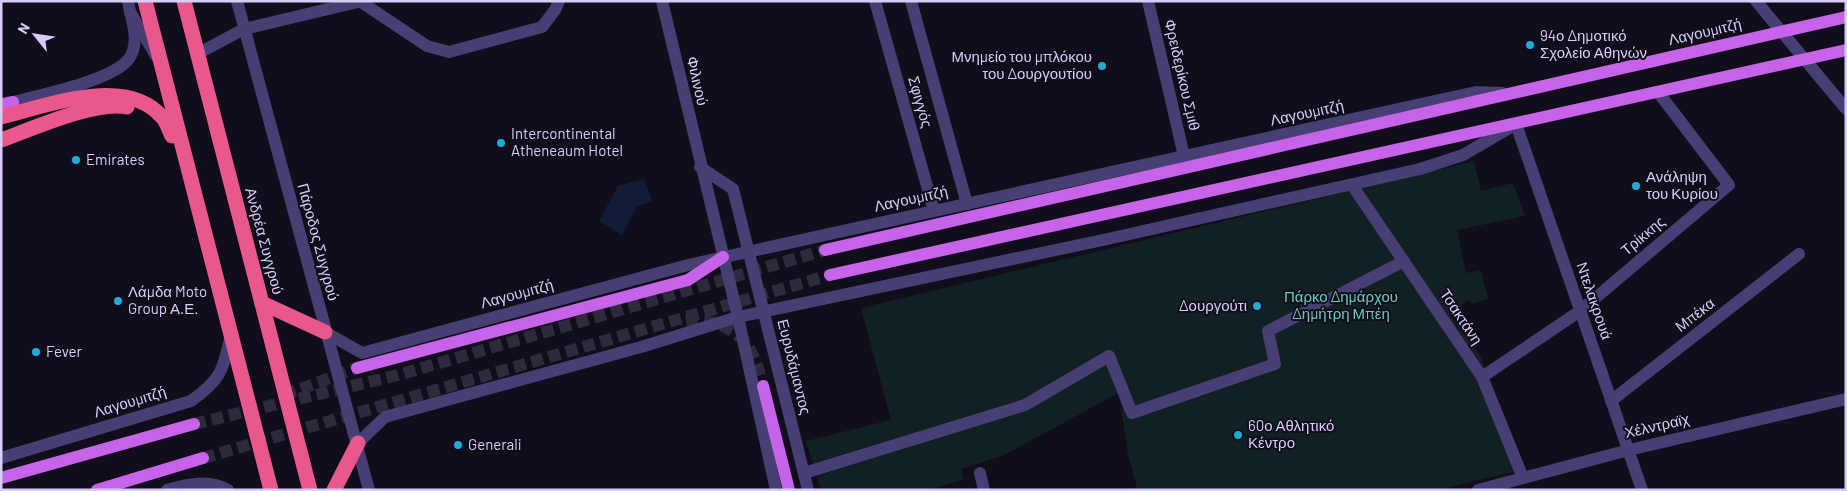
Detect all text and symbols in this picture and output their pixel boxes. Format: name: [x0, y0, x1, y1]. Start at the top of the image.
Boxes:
north arrow: [10, 10, 60, 60]
street label: Λαγουμιτζή: [1666, 14, 1743, 48]
street label: Φρειδερίκου Σμιθ: [1161, 17, 1205, 132]
text: N: [14, 20, 33, 37]
place label: 94ο Δημοτικό Σχολείο Αθηνών: [1540, 26, 1647, 61]
marker: 94ο Δημοτικό Σχολείο Αθηνών: [1524, 39, 1536, 51]
place label: Μνημείο του μπλόκου του Δουργουτίου: [951, 47, 1092, 82]
street label: Φιλινού: [684, 54, 712, 107]
marker: Μνημείο του μπλόκου του Δουργουτίου: [1096, 60, 1108, 72]
street label: Σφιγγός: [905, 74, 937, 130]
street label: Λαγουμιτζή: [1268, 95, 1345, 129]
place label: Intercontinental Atheneaum Hotel: [511, 124, 623, 159]
marker: Intercontinental Atheneaum Hotel: [495, 137, 507, 149]
place label: Emirates: [86, 150, 145, 168]
marker: Emirates: [70, 154, 82, 166]
place label: Ανάληψη του Κυρίου: [1646, 167, 1718, 202]
marker: Ανάληψη του Κυρίου: [1630, 180, 1642, 192]
street label: Πάροδος Συγγρού: [295, 181, 343, 302]
street label: Λαγουμιτζή: [872, 181, 949, 215]
street label: Ανδρέα Συγγρού: [242, 185, 288, 296]
street label: Τρίκκης: [1617, 212, 1668, 259]
street label: Ντελακρουά: [1573, 260, 1617, 342]
street label: Λαγουμιτζή: [478, 275, 555, 311]
place label: Λάμδα Moto Group Α.Ε.: [128, 282, 207, 317]
street label: Τσακτάνη: [1437, 285, 1487, 348]
park label: Πάρκο Δημάρχου Δημήτρη Μπέη: [1284, 287, 1398, 322]
street label: Μπέκα: [1671, 293, 1718, 335]
marker: Λάμδα Moto Group Α.Ε.: [112, 295, 124, 307]
place label: Δουργούτι: [1179, 296, 1247, 314]
marker: Δουργούτι: [1251, 300, 1263, 312]
street label: Ευρυδάμαντος: [774, 317, 816, 416]
place label: Fever: [46, 342, 83, 360]
marker: Fever: [30, 346, 42, 358]
street label: Λαγουμιτζή: [91, 382, 168, 421]
street label: Χέλντραϊχ: [1623, 409, 1691, 441]
place label: 60ο Αθλητικό Κέντρο: [1248, 416, 1334, 451]
marker: 60ο Αθλητικό Κέντρο: [1232, 429, 1244, 441]
place label: Generali: [468, 435, 522, 453]
marker: Generali: [452, 439, 464, 451]

